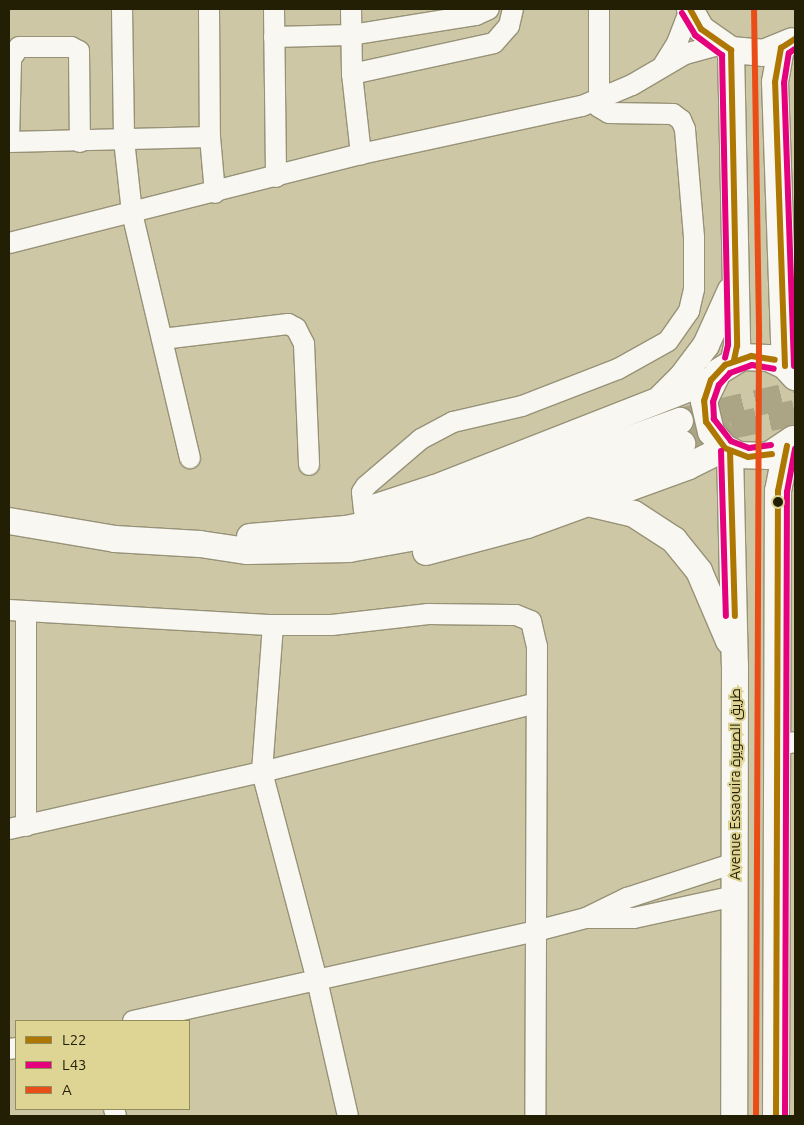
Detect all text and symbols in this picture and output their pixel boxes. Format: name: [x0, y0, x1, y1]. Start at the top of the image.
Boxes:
unlabelled marker: [773, 497, 783, 507]
street label: Avenue Essaouira طريق الصويرة: [727, 688, 743, 880]
legend: [15, 1020, 190, 1110]
text: L22: [62, 1031, 87, 1048]
text: L43: [62, 1056, 87, 1073]
text: A: [62, 1081, 72, 1098]

